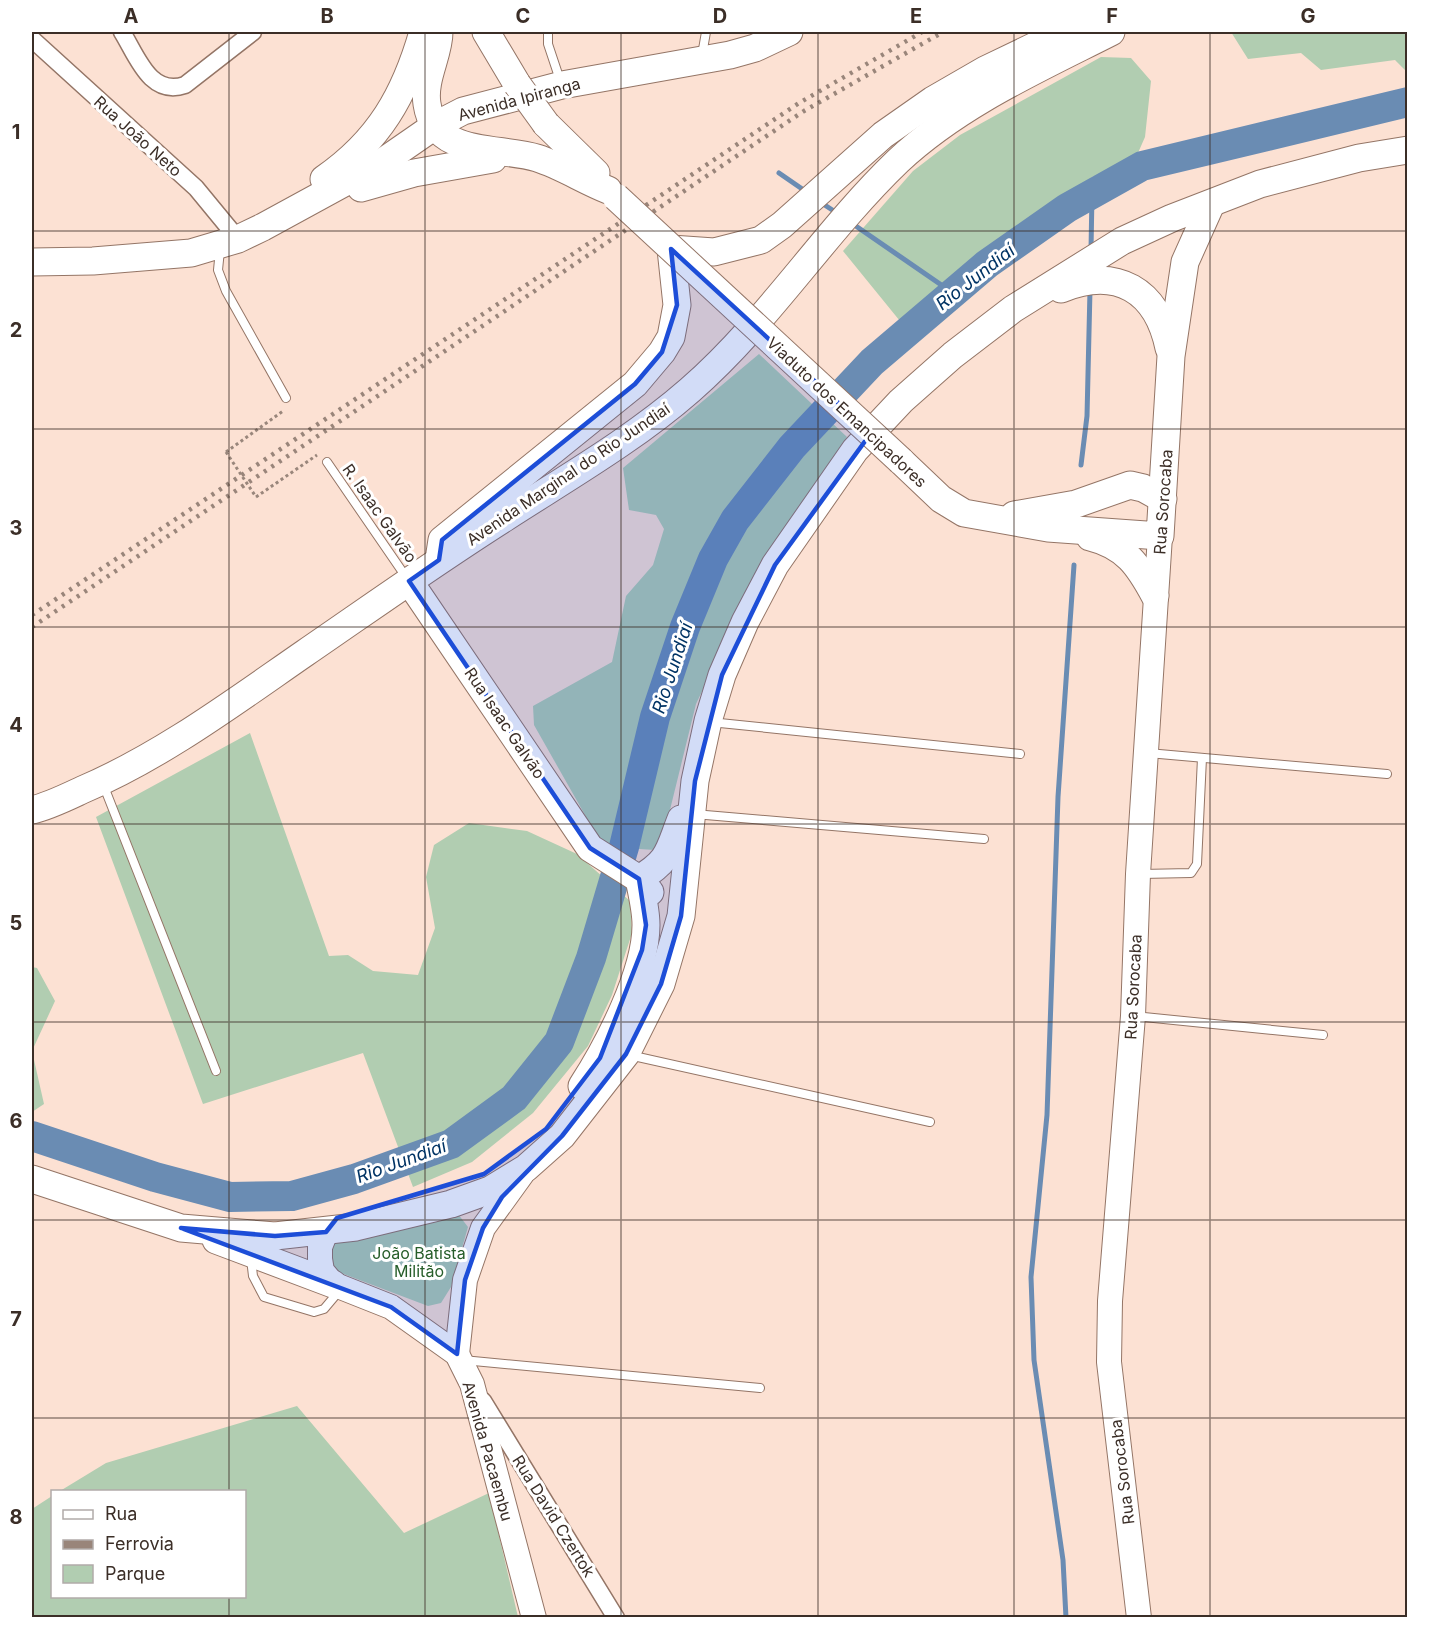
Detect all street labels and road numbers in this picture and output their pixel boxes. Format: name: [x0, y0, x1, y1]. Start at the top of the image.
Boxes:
street label: Avenida Ipiranga: [456, 73, 582, 125]
street label: Rua João Neto: [90, 91, 186, 181]
street label: Viaduto dos Emancipadores: [763, 333, 931, 491]
street label: Avenida Marginal do Rio Jundiaí: [463, 398, 674, 550]
street label: Rua Sorocaba: [1149, 449, 1177, 555]
street label: R. Isaac Galvão: [339, 460, 421, 566]
street label: Rua Isaac Galvão: [460, 664, 550, 782]
street label: Rua Sorocaba: [1120, 934, 1146, 1040]
street label: Avenida Pacaembu: [458, 1379, 518, 1523]
street label: Rua Sorocaba: [1106, 1418, 1138, 1526]
street label: Rua David Czertok: [508, 1451, 600, 1581]

